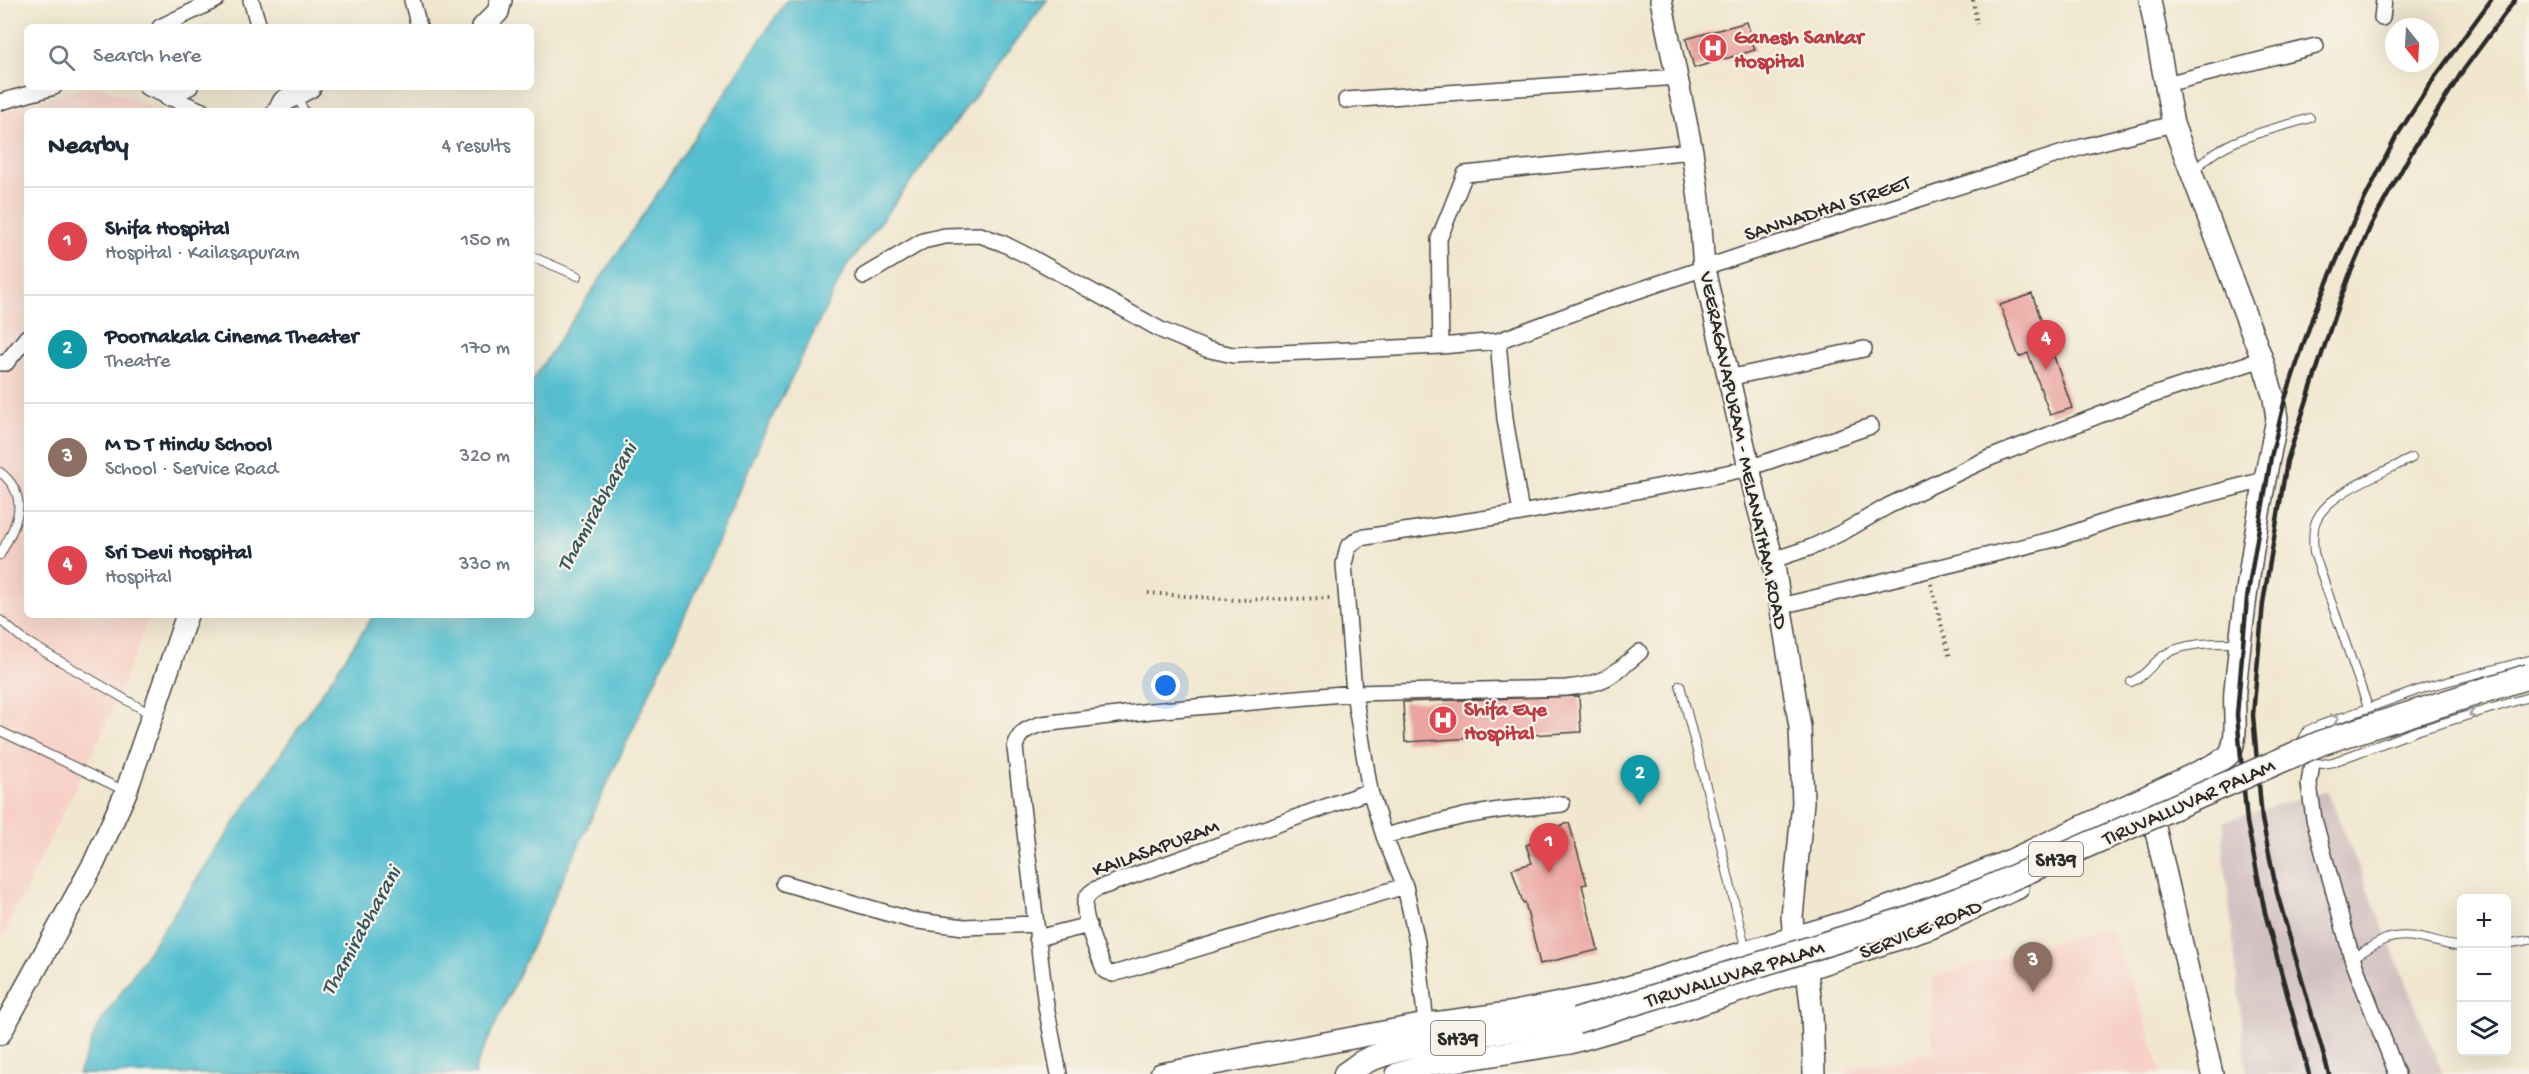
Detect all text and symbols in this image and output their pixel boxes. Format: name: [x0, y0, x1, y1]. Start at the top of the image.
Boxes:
north arrow: [2385, 18, 2439, 72]
search box: [24, 24, 534, 90]
place label: Ganesh Sankar Hospital: [1734, 27, 1866, 76]
hospital icon: Ganesh Sankar Hospital: [1697, 32, 1729, 64]
icon: search: [45, 41, 78, 74]
text: Search here: [93, 44, 201, 70]
text: Nearby: [48, 132, 129, 163]
text: 4 results: [442, 136, 510, 159]
street label: SANNADHAI STREET: [1742, 171, 1915, 249]
text: Shifa Hospital: [105, 217, 230, 243]
text: 1: [63, 230, 72, 253]
text: 150 m: [461, 230, 510, 253]
text: Hospital · Kailasapuram: [105, 243, 300, 266]
street label: VEERAGAVAPURAM - MELANATHAM ROAD: [1691, 269, 1792, 632]
pin: 4: [2026, 320, 2066, 370]
text: Poornakala Cinema Theater: [105, 325, 358, 351]
text: 2: [63, 338, 72, 361]
text: 170 m: [461, 338, 510, 361]
text: Theatre: [105, 351, 170, 374]
text: M D T Hindu School: [105, 433, 272, 459]
water label: Thamirabharani: [552, 437, 646, 577]
text: 3: [62, 446, 73, 469]
text: 320 m: [460, 446, 510, 469]
text: School · Service Road: [105, 459, 278, 482]
text: Sri Devi Hospital: [105, 541, 252, 567]
text: 4: [63, 554, 72, 577]
text: 330 m: [459, 554, 510, 577]
text: Hospital: [105, 567, 172, 590]
your location: [1151, 671, 1180, 700]
place label: Shifa Eye Hospital: [1464, 699, 1548, 748]
hospital icon: Shifa Eye Hospital: [1427, 704, 1459, 736]
one-way arrow: [2468, 707, 2479, 719]
one-way arrow: [2329, 714, 2340, 727]
street label: TIRUVALLUVAR PALAM: [2098, 755, 2280, 854]
pin: 2: [1620, 756, 1660, 805]
street label: KAILASAPURAM: [1089, 816, 1223, 885]
pin: 1: [1530, 824, 1568, 873]
road number: SH39: [2029, 842, 2083, 876]
water label: Thamirabharani: [316, 861, 410, 1001]
map controls: [2457, 894, 2511, 1056]
button: +: [2457, 894, 2511, 948]
street label: SERVICE ROAD: [1856, 895, 1986, 967]
street label: TIRUVALLUVAR PALAM: [1641, 937, 1828, 1016]
pin: 3: [2014, 942, 2052, 992]
button: −: [2457, 948, 2511, 1002]
button: layers: [2457, 1002, 2511, 1056]
road number: SH39: [1431, 1021, 1485, 1055]

